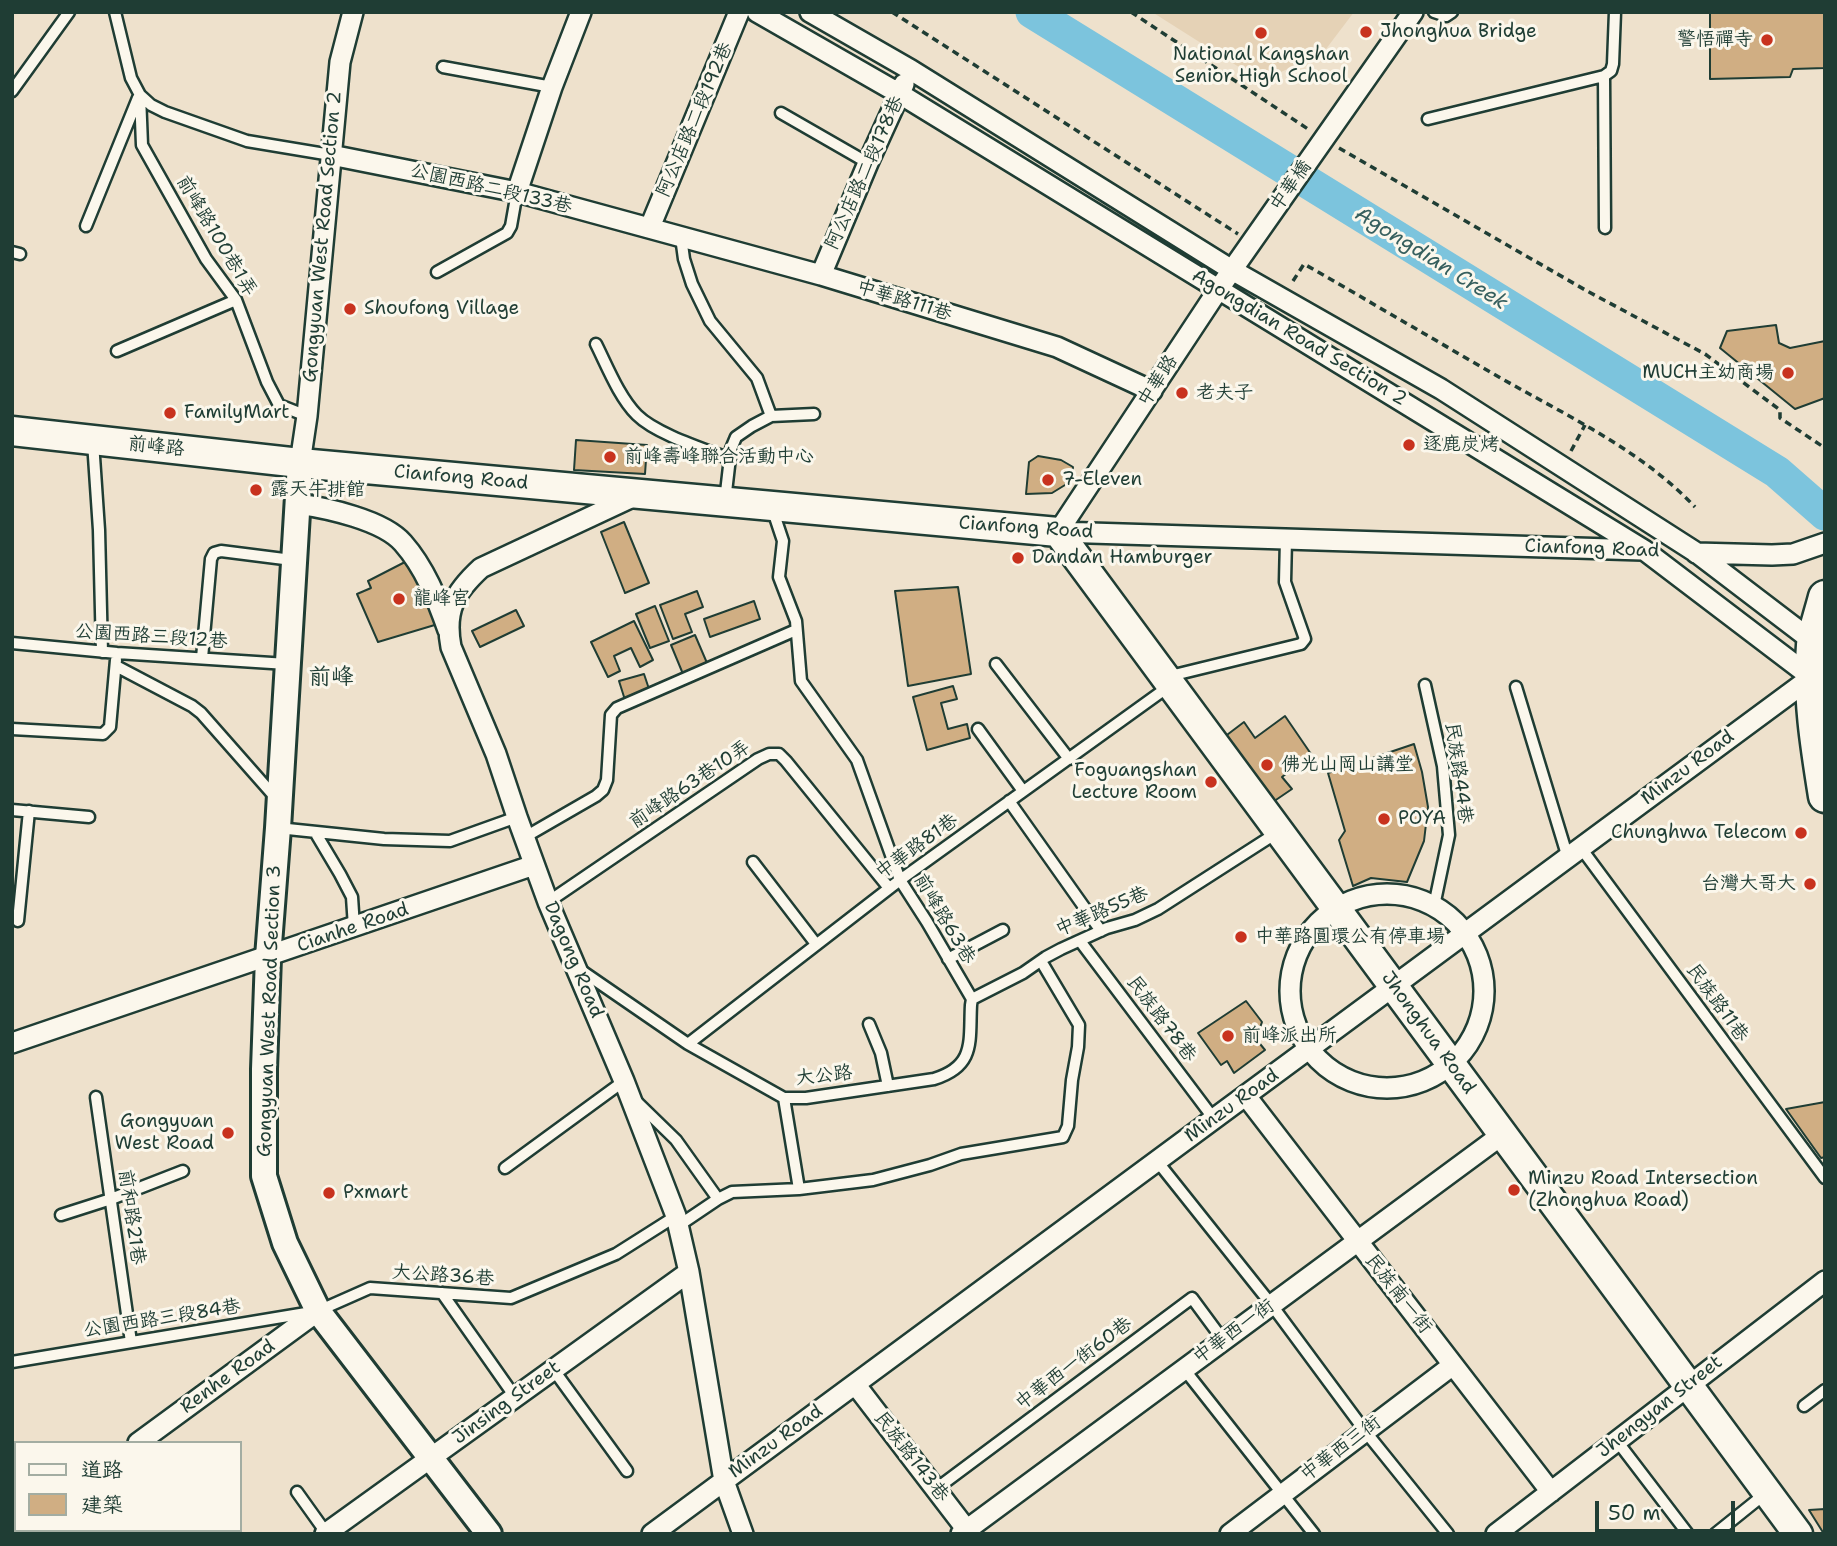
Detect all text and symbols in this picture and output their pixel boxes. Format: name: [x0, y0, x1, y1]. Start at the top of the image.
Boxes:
place label: Jhonghua Bridge: [1380, 21, 1537, 43]
marker: Jhonghua Bridge: [1358, 24, 1374, 40]
marker: National Kangshan Senior High School: [1253, 25, 1269, 41]
place label: 警悟禪寺: [1677, 29, 1753, 51]
marker: 警悟禪寺: [1759, 32, 1775, 48]
street label: 阿公店路二段192巷: [652, 39, 738, 201]
place label: National Kangshan Senior High School: [1173, 44, 1349, 88]
street label: Gongyuan West Road Section 2: [299, 90, 347, 384]
street label: 阿公店路二段178巷: [821, 93, 909, 253]
street label: 中華橋: [1265, 156, 1317, 216]
street label: 公園西路二段133巷: [408, 159, 574, 219]
street label: 前峰路100巷1弄: [171, 171, 261, 301]
water label: Agongdian Creek: [1350, 202, 1512, 316]
street label: Agongdian Road Section 2: [1187, 265, 1411, 411]
street label: 中華路111巷: [854, 276, 954, 326]
place label: Shoufong Village: [364, 298, 519, 320]
marker: Shoufong Village: [342, 301, 358, 317]
street label: 中華路: [1133, 351, 1183, 411]
place label: MUCH主幼商場: [1642, 362, 1774, 384]
marker: MUCH主幼商場: [1780, 365, 1796, 381]
place label: 老夫子: [1196, 382, 1253, 404]
marker: 老夫子: [1174, 385, 1190, 401]
place label: FamilyMart: [184, 402, 290, 424]
marker: FamilyMart: [162, 405, 178, 421]
street label: 前峰路: [126, 433, 186, 461]
place label: 逐鹿炭烤: [1423, 434, 1499, 456]
marker: 逐鹿炭烤: [1401, 437, 1417, 453]
place label: 前峰壽峰聯合活動中心: [624, 446, 814, 468]
marker: 前峰壽峰聯合活動中心: [602, 449, 618, 465]
street label: Cianfong Road: [393, 461, 529, 495]
place label: 7-Eleven: [1062, 469, 1142, 491]
marker: 7-Eleven: [1040, 472, 1056, 488]
place label: 露天牛排館: [270, 479, 365, 501]
marker: 露天牛排館: [248, 482, 264, 498]
street label: Cianfong Road: [958, 512, 1094, 544]
street label: Cianfong Road: [1524, 535, 1660, 563]
place label: Dandan Hamburger: [1032, 547, 1213, 569]
marker: Dandan Hamburger: [1010, 550, 1026, 566]
place label: 龍峰宮: [413, 588, 470, 610]
marker: 龍峰宮: [391, 591, 407, 607]
street label: 公園西路三段12巷: [74, 620, 228, 654]
district label: 前峰: [308, 664, 354, 692]
street label: 民族路44巷: [1440, 721, 1476, 825]
street label: Minzu Road: [1637, 726, 1739, 810]
street label: 前峰路63巷10弄: [625, 736, 755, 834]
place label: 佛光山岡山講堂: [1281, 754, 1414, 776]
marker: 佛光山岡山講堂: [1259, 757, 1275, 773]
place label: Foguangshan Lecture Room: [1071, 760, 1197, 804]
marker: Foguangshan Lecture Room: [1203, 774, 1219, 790]
place label: POYA: [1398, 808, 1446, 830]
street label: 中華路81巷: [871, 809, 963, 885]
marker: POYA: [1376, 811, 1392, 827]
place label: Chunghwa Telecom: [1611, 822, 1787, 844]
marker: Chunghwa Telecom: [1793, 825, 1809, 841]
street label: Gongyuan West Road Section 3: [254, 865, 286, 1157]
street label: 前峰路63巷: [908, 870, 980, 968]
place label: 台灣大哥大: [1701, 873, 1796, 895]
marker: 台灣大哥大: [1802, 876, 1818, 892]
street label: 中華路55巷: [1052, 882, 1152, 942]
street label: Cianhe Road: [294, 898, 412, 958]
street label: Dagong Road: [538, 898, 608, 1022]
place label: 中華路圓環公有停車場: [1255, 926, 1445, 948]
marker: 中華路圓環公有停車場: [1233, 929, 1249, 945]
street label: 民族路11巷: [1681, 959, 1753, 1047]
street label: Jhonghua Road: [1376, 967, 1480, 1099]
street label: 民族路78巷: [1121, 971, 1201, 1067]
place label: 前峰派出所: [1242, 1025, 1337, 1047]
marker: 前峰派出所: [1220, 1028, 1236, 1044]
street label: 大公路: [794, 1062, 854, 1090]
street label: Minzu Road: [1181, 1064, 1283, 1148]
place label: Gongyuan West Road: [114, 1111, 214, 1155]
marker: Gongyuan West Road: [220, 1125, 236, 1141]
street label: 前和路21巷: [113, 1168, 149, 1266]
place label: Minzu Road Intersection (Zhonghua Road): [1528, 1168, 1758, 1212]
place label: Pxmart: [343, 1182, 408, 1204]
marker: Minzu Road Intersection (Zhonghua Road): [1506, 1182, 1522, 1198]
marker: Pxmart: [321, 1185, 337, 1201]
street label: 民族南一街: [1360, 1250, 1436, 1338]
street label: 大公路36巷: [391, 1261, 495, 1291]
street label: 公園西路三段84巷: [82, 1295, 242, 1343]
street label: 中華西一街: [1189, 1295, 1279, 1369]
street label: 中華西一街60巷: [1011, 1313, 1137, 1415]
street label: Renhe Road: [176, 1335, 280, 1419]
street label: Jhengyan Street: [1593, 1351, 1727, 1463]
street label: Jinsing Street: [449, 1356, 565, 1450]
street label: Minzu Road: [725, 1400, 827, 1484]
street label: 民族路143巷: [869, 1407, 953, 1507]
street label: 中華西三街: [1296, 1411, 1386, 1487]
legend: [14, 1441, 242, 1532]
text: 道路: [81, 1456, 123, 1484]
scale bar: [1599, 1486, 1739, 1530]
text: 建築: [81, 1491, 123, 1519]
text: 50 m: [1608, 1499, 1661, 1527]

